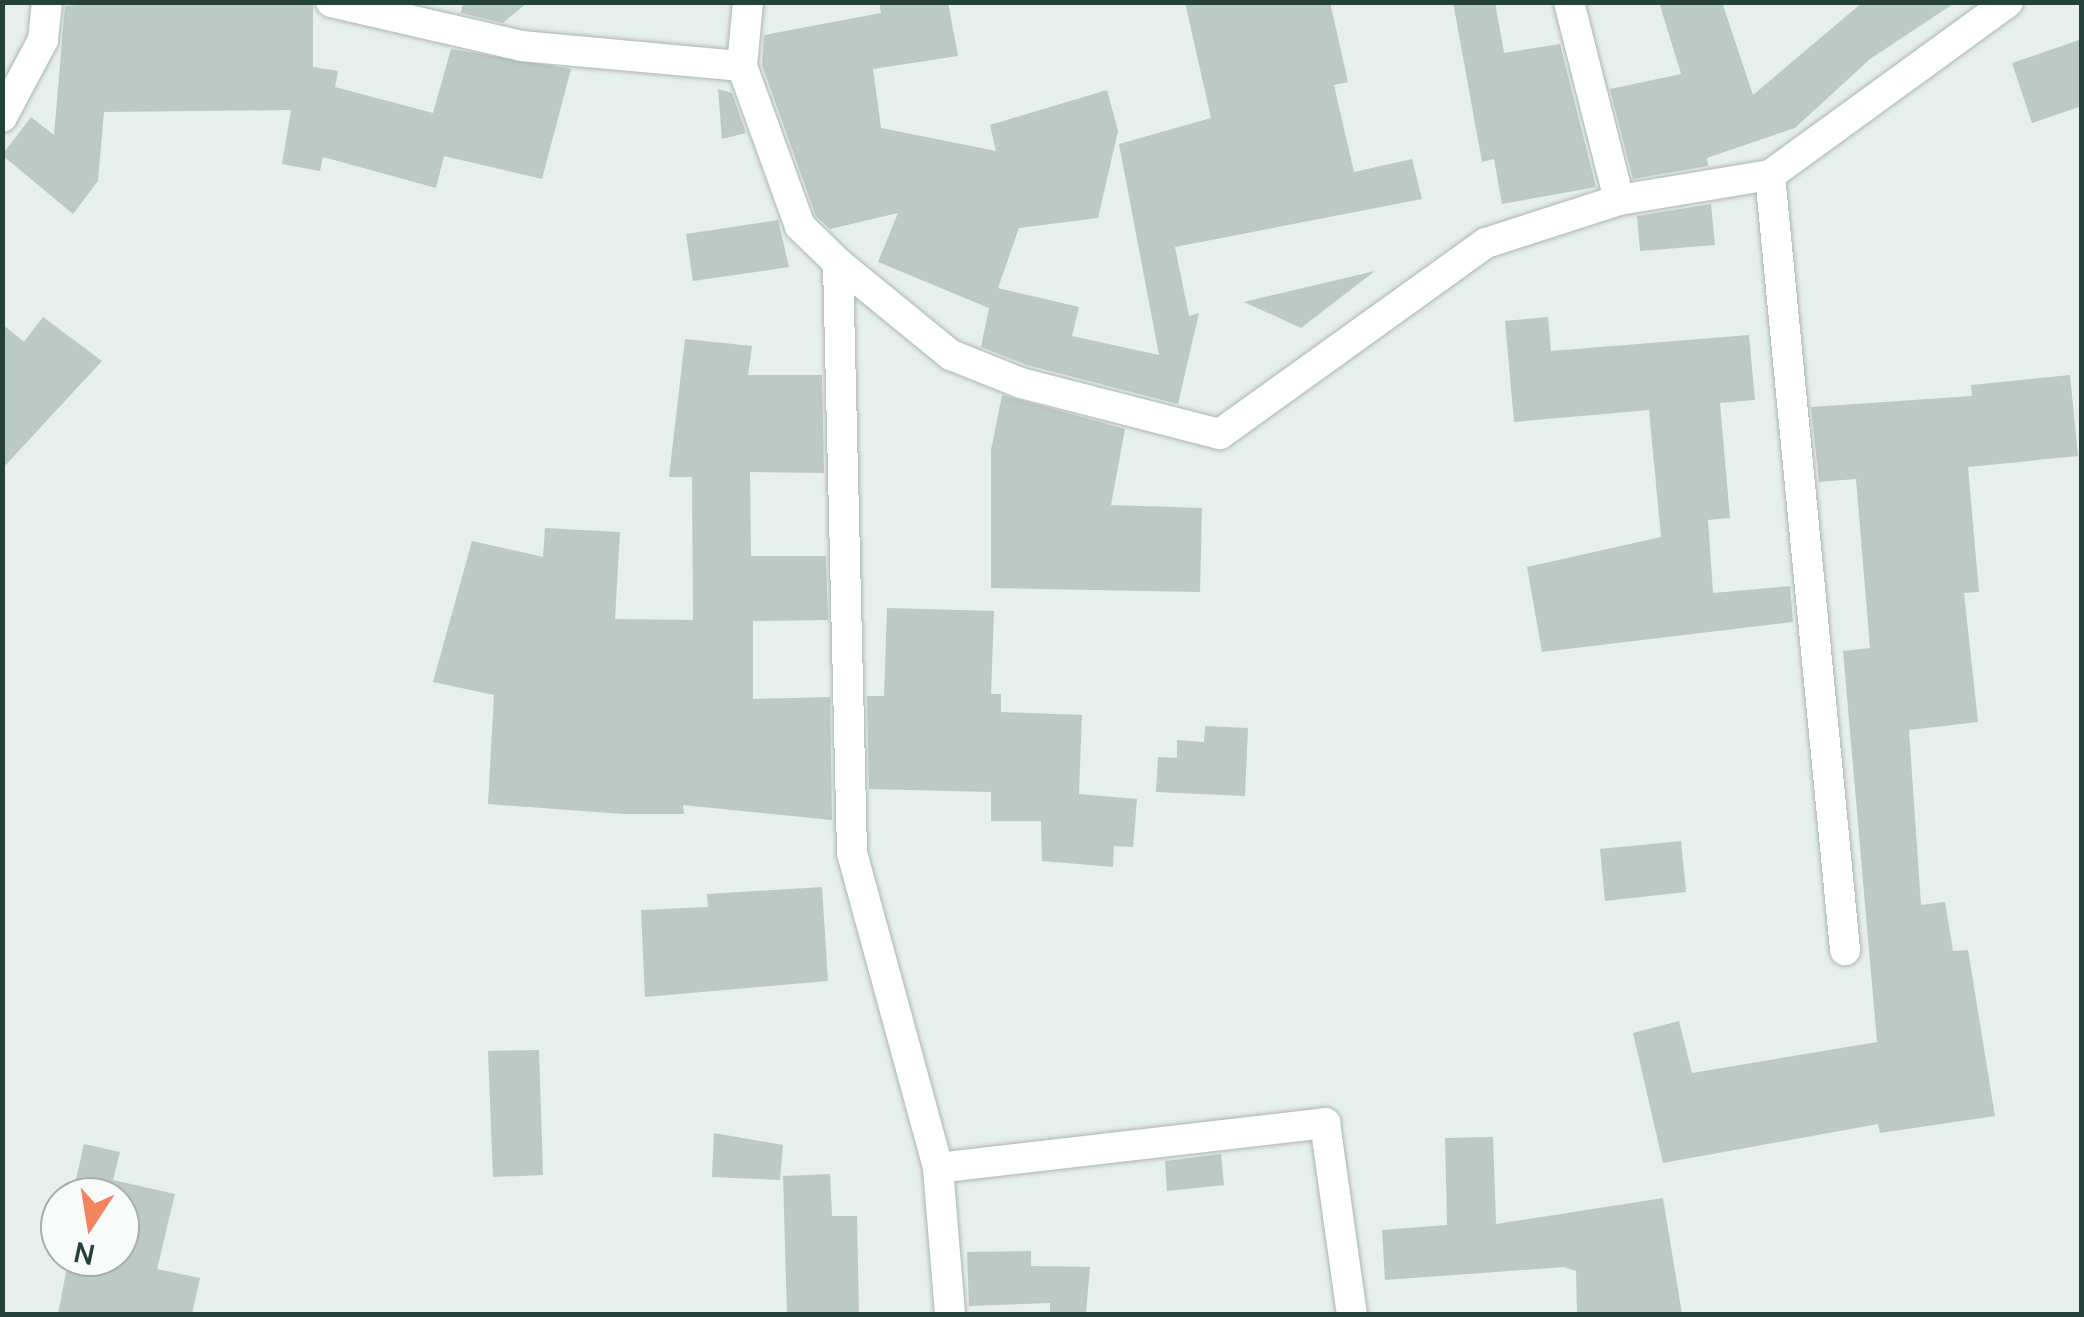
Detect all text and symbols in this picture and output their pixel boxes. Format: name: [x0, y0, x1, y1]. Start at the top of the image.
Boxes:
north arrow: [40, 1177, 140, 1277]
text: N: [70, 1234, 98, 1275]

